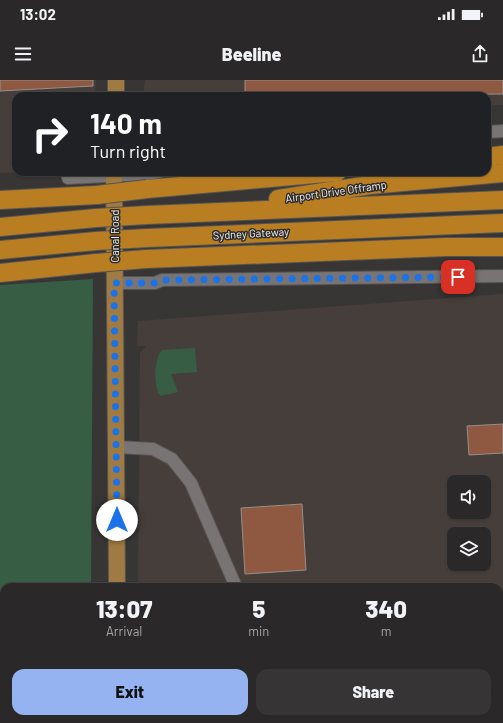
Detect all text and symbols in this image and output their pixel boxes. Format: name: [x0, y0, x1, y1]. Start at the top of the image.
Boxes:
text: 13:02: [20, 5, 56, 23]
icon: menu: [12, 43, 34, 65]
text: Beeline: [222, 43, 281, 65]
icon: share: [469, 43, 491, 65]
text: 140 m: [90, 106, 162, 140]
icon: right: [24, 108, 76, 160]
text: Turn right: [90, 140, 166, 162]
street label: Airport Drive Offramp: [285, 177, 387, 205]
street label: Canal Road: [108, 210, 121, 262]
street label: Sydney Gateway: [213, 225, 289, 241]
pin: [441, 260, 475, 294]
icon: arrive: [447, 266, 469, 288]
map controls: [447, 475, 491, 571]
button: sound: [447, 475, 491, 519]
position arrow: [96, 499, 138, 541]
button: layers: [447, 527, 491, 571]
text: 13:07: [96, 594, 152, 623]
text: 5: [252, 594, 265, 623]
text: 340: [365, 594, 407, 623]
text: Arrival: [106, 623, 142, 639]
text: min: [248, 623, 269, 639]
text: m: [381, 623, 392, 639]
button: Exit: [12, 669, 248, 715]
button: Share: [256, 669, 491, 715]

